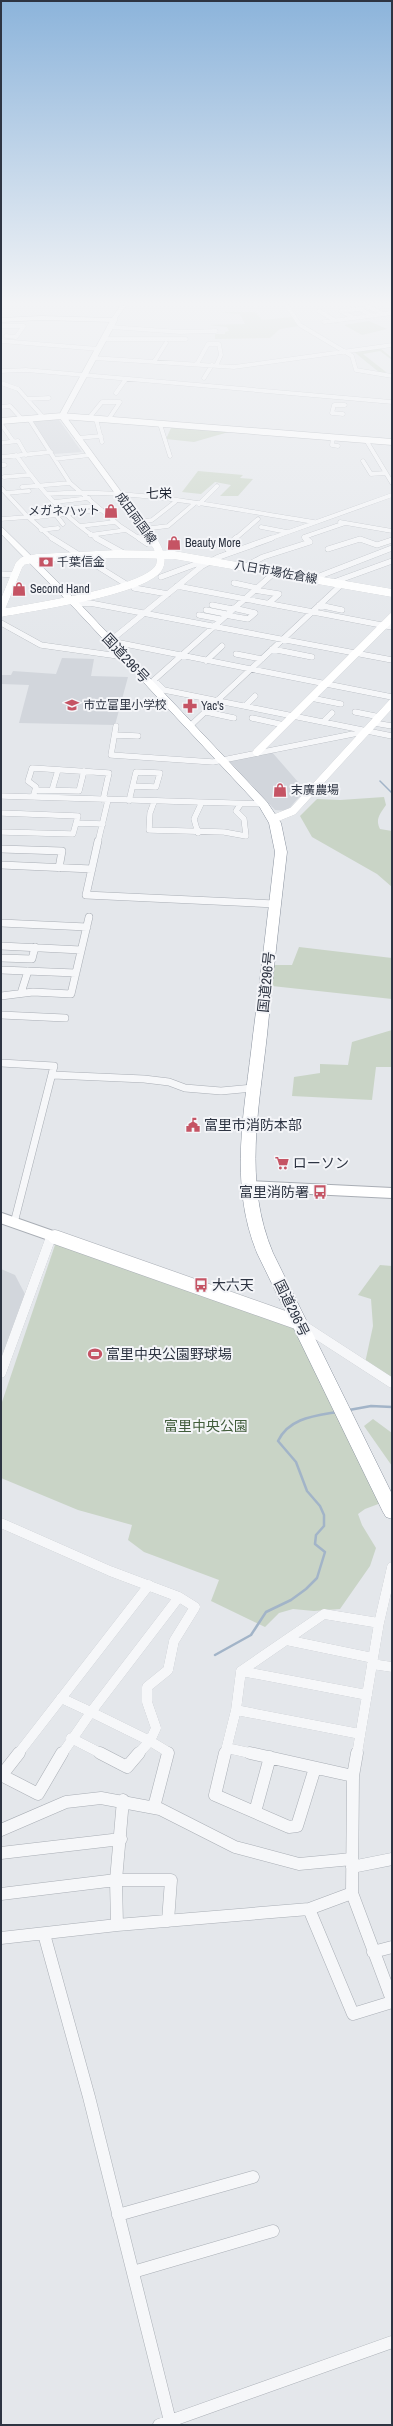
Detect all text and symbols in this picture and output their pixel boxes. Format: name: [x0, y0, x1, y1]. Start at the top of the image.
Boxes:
district label: 七栄: [146, 485, 172, 502]
street label: 成田両国線: [112, 489, 160, 547]
place label: メガネハット: [28, 503, 100, 519]
shop icon: メガネハット: [103, 503, 119, 519]
shop icon: Beauty More: [166, 535, 182, 551]
place label: Beauty More: [185, 535, 241, 551]
bank icon: 千葉信金: [38, 554, 54, 570]
place label: 千葉信金: [57, 554, 105, 570]
street label: 八日市場佐倉線: [233, 557, 319, 587]
shop icon: Second Hand: [11, 581, 27, 597]
place label: Second Hand: [30, 581, 90, 597]
street label: 国道296号: [99, 629, 153, 687]
school or university icon: 市立富里小学校: [64, 697, 80, 713]
place label: 市立富里小学校: [83, 697, 167, 713]
pharmacy icon: Yac's: [182, 698, 198, 714]
place label: Yac's: [201, 698, 224, 714]
shop icon: 末廣農場: [272, 782, 288, 798]
place label: 末廣農場: [291, 782, 339, 798]
street label: 国道296号: [254, 951, 278, 1013]
place label: 富里市消防本部: [204, 1116, 302, 1134]
public building icon: 富里市消防本部: [185, 1117, 201, 1133]
place label: ローソン: [293, 1154, 349, 1172]
supermarket icon: ローソン: [274, 1155, 290, 1171]
place label: 富里消防署: [239, 1183, 309, 1201]
bus stop icon: 富里消防署: [312, 1184, 328, 1200]
place label: 大六天: [212, 1276, 254, 1294]
bus stop icon: 大六天: [193, 1277, 209, 1293]
street label: 国道296号: [271, 1277, 313, 1339]
place label: 富里中央公園野球場: [106, 1345, 232, 1363]
sports icon: 富里中央公園野球場: [87, 1346, 103, 1362]
park label: 富里中央公園: [164, 1417, 248, 1435]

